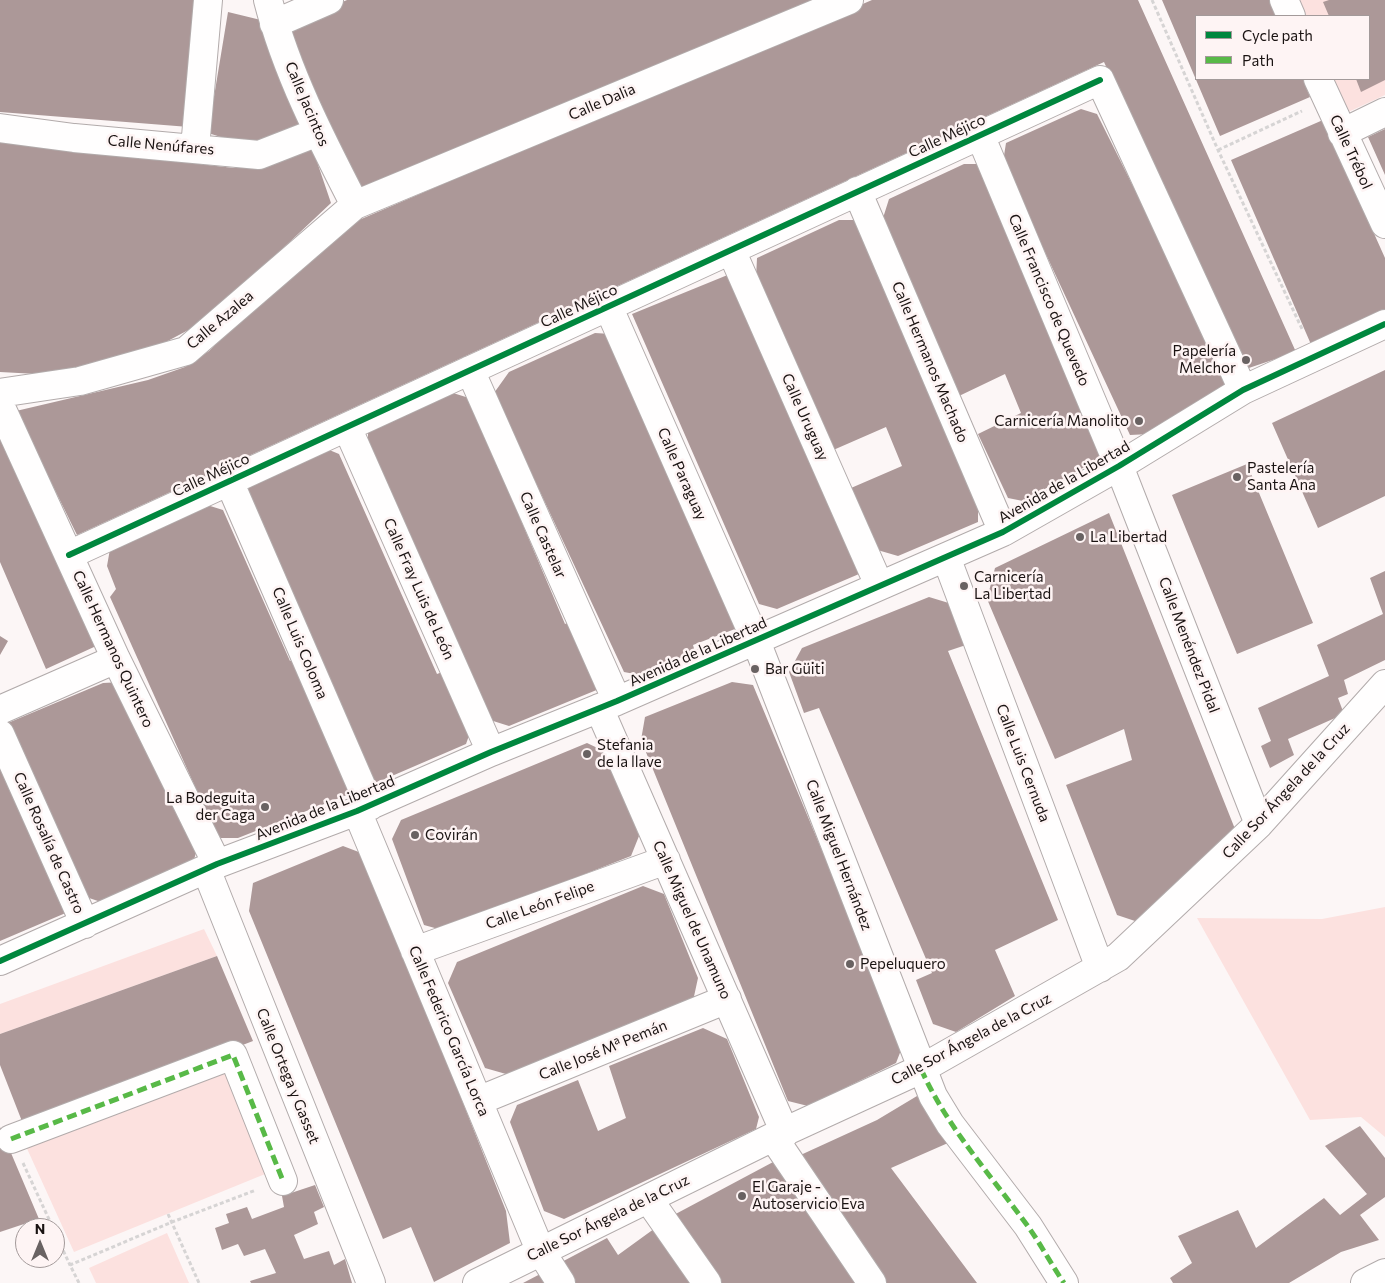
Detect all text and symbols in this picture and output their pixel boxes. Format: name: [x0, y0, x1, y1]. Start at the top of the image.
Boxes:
legend: [1195, 15, 1370, 80]
text: Cycle path: [1242, 26, 1313, 44]
text: Path: [1242, 51, 1274, 69]
street label: Calle Jacintos: [281, 59, 333, 149]
street label: Calle Dalia: [566, 80, 638, 124]
street label: Calle Méjico: [906, 110, 988, 162]
street label: Calle Trébol: [1326, 112, 1376, 192]
street label: Calle Nenúfares: [107, 131, 215, 159]
street label: Calle Francisco de Quevedo: [1005, 211, 1093, 389]
street label: Calle Hermanos Machado: [888, 279, 972, 445]
street label: Calle Méjico: [538, 280, 620, 332]
street label: Calle Azalea: [183, 287, 257, 353]
place label: Papelería Melchor: [1173, 342, 1236, 377]
marker: Papelería Melchor: [1240, 354, 1252, 366]
street label: Calle Uruguay: [778, 370, 832, 464]
place label: Carnicería Manolito: [994, 412, 1129, 430]
marker: Carnicería Manolito: [1133, 415, 1145, 427]
street label: Calle Paraguay: [654, 425, 710, 523]
street label: Avenida de la Libertad: [995, 437, 1133, 527]
street label: Calle Méjico: [170, 449, 252, 501]
place label: Pastelería Santa Ana: [1247, 459, 1316, 494]
marker: Pastelería Santa Ana: [1231, 471, 1243, 483]
street label: Calle Castelar: [516, 489, 570, 581]
street label: Calle Fray Luis de León: [380, 515, 458, 663]
place label: La Libertad: [1090, 528, 1167, 546]
marker: La Libertad: [1074, 531, 1086, 543]
street label: Calle Hermanos Quintero: [69, 568, 157, 730]
place label: Carnicería La Libertad: [974, 568, 1051, 603]
street label: Calle Menéndez Pidal: [1155, 574, 1223, 716]
marker: Carnicería La Libertad: [958, 580, 970, 592]
street label: Calle Luis Coloma: [268, 584, 332, 702]
street label: Avenida de la Libertad: [626, 614, 770, 690]
place label: Bar Güiti: [765, 660, 825, 678]
marker: Bar Güiti: [749, 663, 761, 675]
street label: Calle Luis Cernuda: [992, 702, 1054, 824]
street label: Calle Sor Ángela de la Cruz: [1219, 720, 1353, 862]
place label: Stefania de la llave: [597, 736, 662, 771]
marker: Stefania de la llave: [581, 748, 593, 760]
street label: Calle Rosalía de Castro: [10, 769, 88, 917]
street label: Avenida de la Libertad: [253, 772, 397, 844]
street label: Calle Miguel Hernández: [802, 777, 876, 933]
place label: La Bodeguita der Caga: [166, 789, 255, 824]
marker: La Bodeguita der Caga: [259, 801, 271, 813]
place label: Covirán: [425, 826, 478, 844]
marker: Covirán: [409, 829, 421, 841]
street label: Calle Miguel de Unamuno: [649, 838, 735, 1002]
street label: Calle León Felipe: [483, 877, 597, 933]
street label: Calle Federico García Lorca: [405, 943, 493, 1119]
place label: Pepeluquero: [860, 955, 946, 973]
marker: Pepeluquero: [844, 958, 856, 970]
street label: Calle Sor Ángela de la Cruz: [888, 989, 1054, 1089]
street label: Calle Ortega y Gasset: [253, 1006, 323, 1146]
street label: Calle José Mª Pemán: [536, 1016, 670, 1084]
street label: Calle Sor Ángela de la Cruz: [524, 1171, 692, 1265]
place label: El Garaje - Autoservicio Eva: [752, 1178, 865, 1213]
marker: El Garaje - Autoservicio Eva: [736, 1190, 748, 1202]
north arrow: [15, 1218, 65, 1268]
text: N: [35, 1220, 45, 1237]

